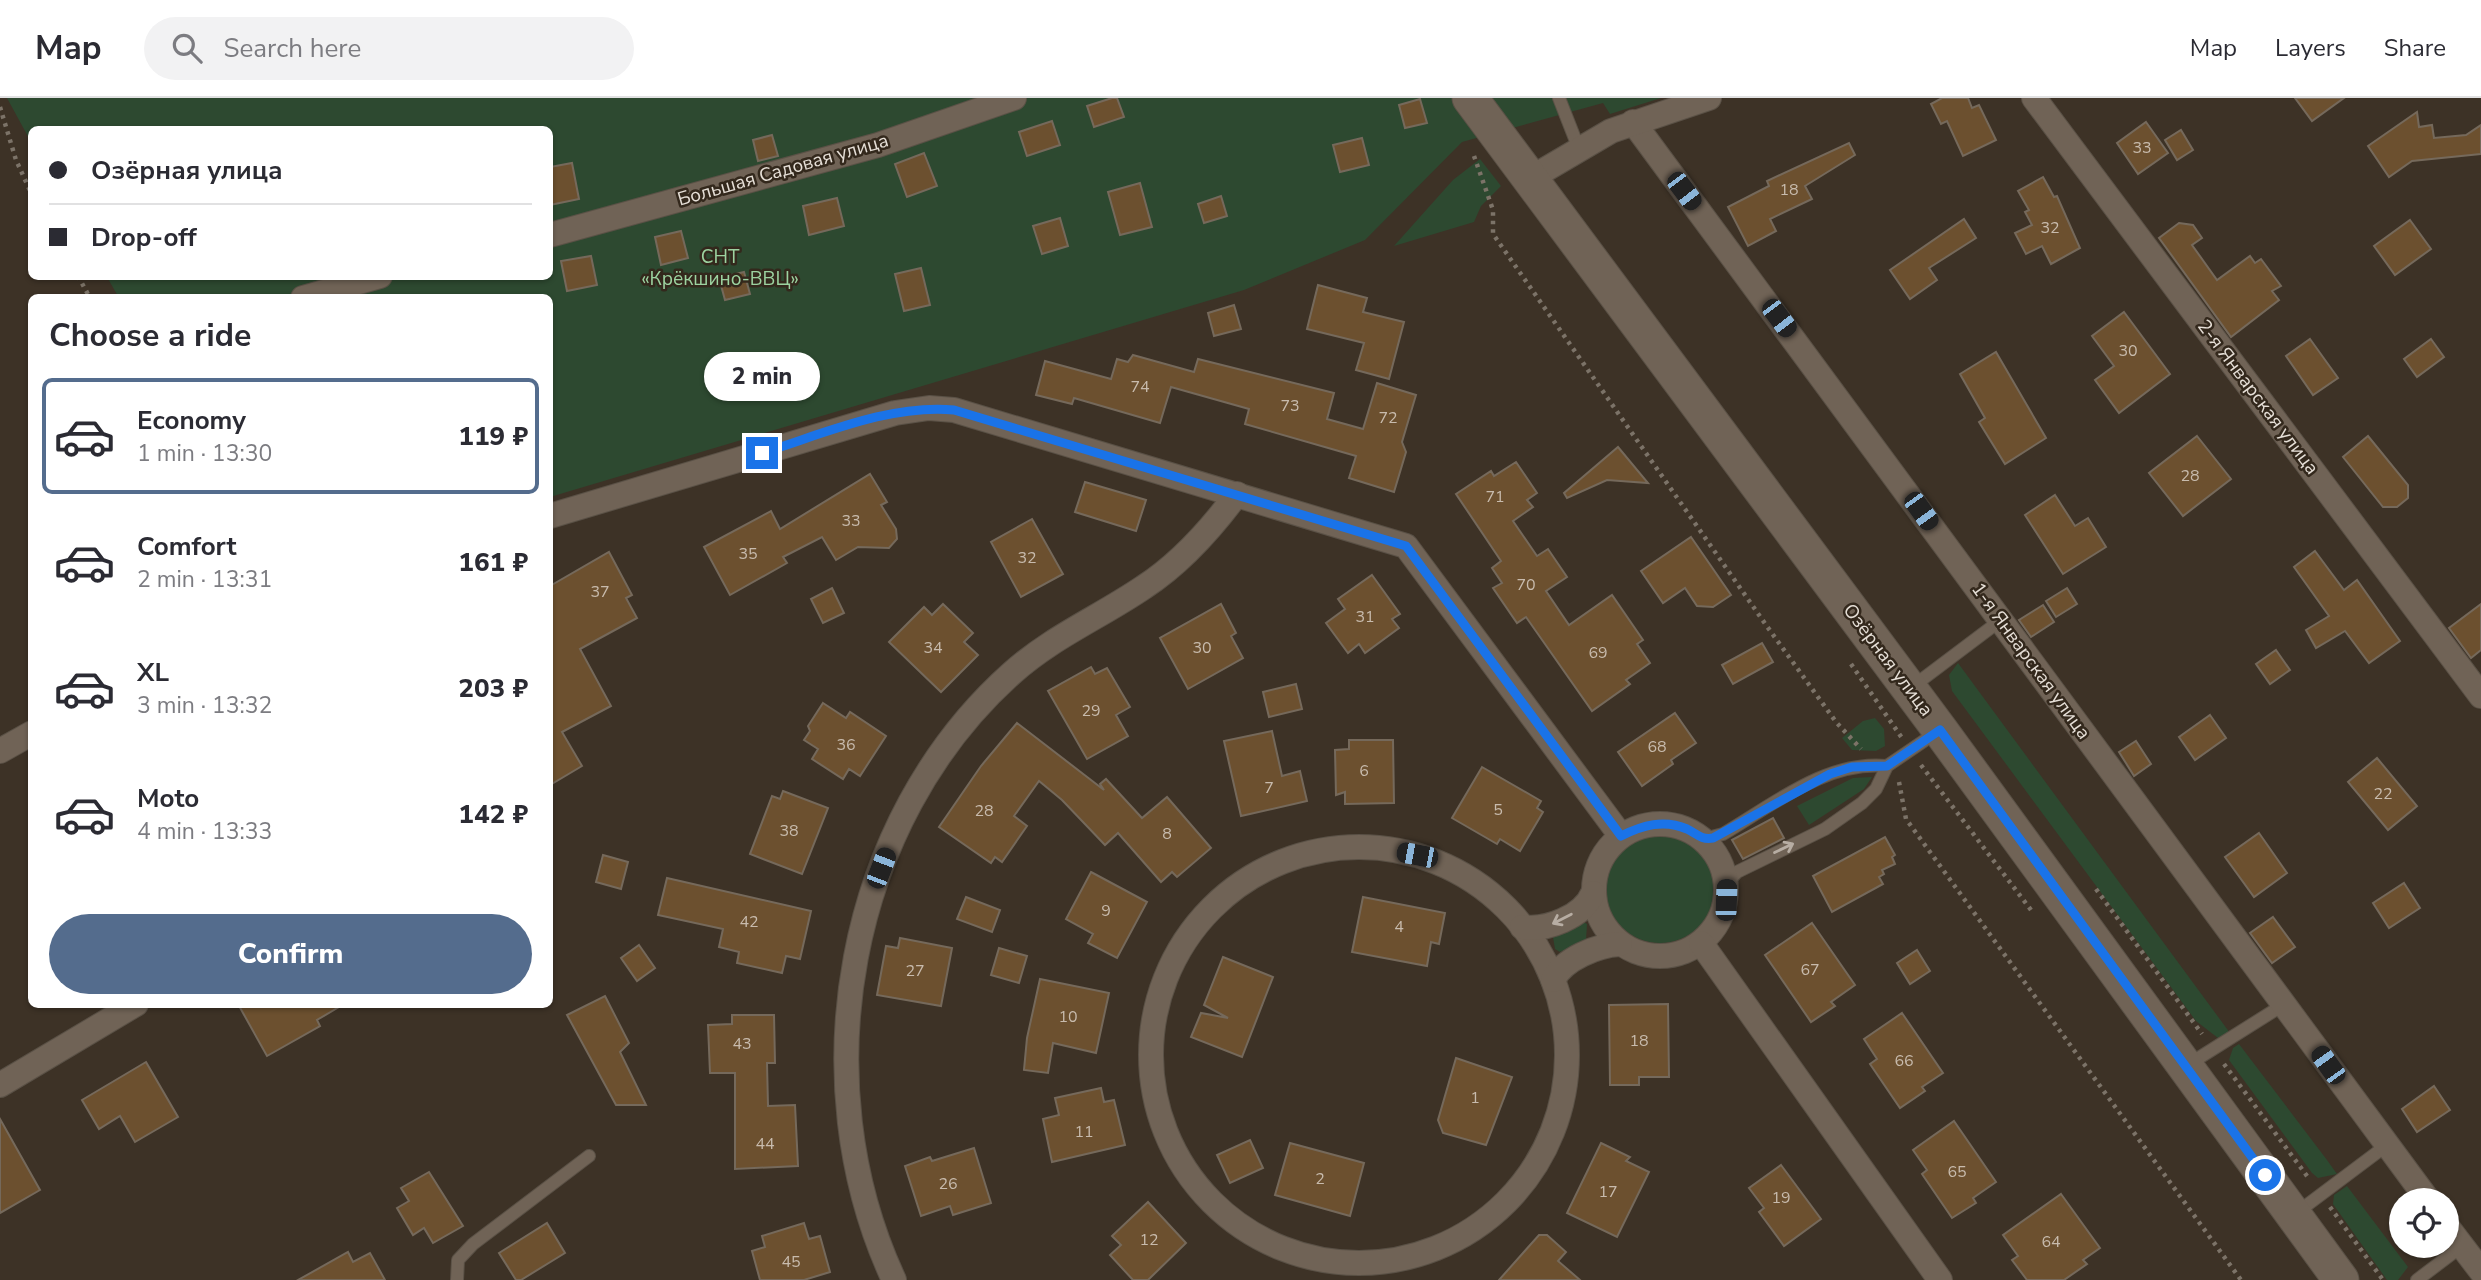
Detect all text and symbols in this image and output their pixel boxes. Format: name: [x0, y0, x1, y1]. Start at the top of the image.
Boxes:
search box: [144, 17, 634, 80]
text: Map: [35, 26, 102, 71]
icon: search: [168, 29, 206, 67]
text: Search here: [224, 31, 361, 66]
text: Map: [2190, 32, 2237, 64]
text: Layers: [2275, 32, 2346, 64]
text: Share: [2384, 32, 2446, 64]
street label: Большая Садовая улица: [674, 127, 892, 213]
house number: 33: [2132, 137, 2152, 159]
text: Озёрная улица: [91, 153, 283, 188]
car: [1663, 168, 1706, 214]
house number: 18: [1779, 179, 1799, 201]
house number: 32: [2040, 217, 2060, 239]
text: Drop-off: [91, 220, 197, 255]
park label: СНТ «Крёкшино-ВВЦ»: [641, 244, 799, 292]
car: [1758, 295, 1801, 341]
text: Choose a ride: [49, 314, 251, 357]
street label: 2-я Январская улица: [2191, 314, 2325, 480]
house number: 30: [2118, 340, 2138, 362]
callout: 2 min: [704, 352, 820, 400]
text: 2 min: [732, 361, 792, 392]
house number: 74: [1130, 376, 1150, 398]
house number: 73: [1280, 395, 1300, 417]
text: Economy: [137, 403, 246, 438]
icon: car: [53, 405, 116, 468]
house number: 72: [1378, 407, 1398, 429]
text: 119 ₽: [458, 419, 528, 454]
route end: [746, 437, 778, 469]
text: 1 min · 13:30: [137, 438, 272, 469]
house number: 28: [2180, 465, 2200, 487]
house number: 71: [1485, 486, 1505, 508]
car: [1901, 488, 1942, 534]
house number: 33: [841, 510, 861, 532]
text: Comfort: [137, 529, 237, 564]
icon: car: [53, 531, 116, 594]
house number: 35: [738, 543, 758, 565]
text: 161 ₽: [458, 545, 528, 580]
house number: 32: [1017, 547, 1037, 569]
text: 2 min · 13:31: [137, 564, 272, 595]
house number: 70: [1516, 574, 1536, 596]
street label: 1-я Январская улица: [1965, 577, 2097, 745]
house number: 37: [590, 581, 610, 603]
street label: Озёрная улица: [1837, 598, 1939, 722]
house number: 31: [1355, 606, 1375, 628]
house number: 34: [923, 637, 943, 659]
house number: 30: [1192, 637, 1212, 659]
house number: 69: [1588, 642, 1608, 664]
text: XL: [137, 655, 169, 690]
icon: car: [53, 657, 116, 720]
text: 203 ₽: [458, 671, 528, 706]
text: 3 min · 13:32: [137, 690, 272, 721]
house number: 29: [1081, 700, 1101, 722]
house number: 36: [836, 734, 856, 756]
house number: 68: [1647, 736, 1667, 758]
house number: 6: [1359, 760, 1369, 782]
house number: 7: [1264, 777, 1274, 799]
text: Moto: [137, 781, 199, 816]
icon: car: [53, 783, 116, 846]
house number: 22: [2373, 783, 2393, 805]
text: 142 ₽: [458, 797, 528, 832]
house number: 5: [1493, 799, 1503, 821]
house number: 28: [974, 800, 994, 822]
text: 4 min · 13:33: [137, 816, 272, 847]
house number: 38: [779, 820, 799, 842]
house number: 8: [1162, 823, 1172, 845]
car: [1395, 841, 1440, 869]
one-way arrow: [1773, 841, 1794, 855]
car: [864, 845, 899, 891]
car: [1715, 879, 1738, 921]
house number: 9: [1101, 900, 1111, 922]
house number: 42: [739, 911, 759, 933]
one-way arrow: [1552, 912, 1573, 926]
button: Confirm: [49, 914, 532, 994]
house number: 4: [1394, 916, 1404, 938]
house number: 67: [1800, 959, 1820, 981]
house number: 27: [905, 960, 925, 982]
house number: 10: [1058, 1006, 1078, 1028]
house number: 18: [1629, 1030, 1649, 1052]
house number: 43: [732, 1033, 752, 1055]
car: [2308, 1042, 2349, 1088]
house number: 66: [1894, 1050, 1914, 1072]
house number: 1: [1470, 1087, 1480, 1109]
house number: 11: [1074, 1121, 1094, 1143]
house number: 44: [755, 1133, 775, 1155]
route start: [2249, 1159, 2281, 1191]
house number: 65: [1947, 1161, 1967, 1183]
house number: 2: [1315, 1168, 1325, 1190]
house number: 26: [938, 1173, 958, 1195]
house number: 17: [1598, 1181, 1618, 1203]
house number: 19: [1771, 1187, 1791, 1209]
map controls: [2389, 1188, 2459, 1258]
button: locate: [2389, 1188, 2459, 1258]
house number: 12: [1139, 1229, 1159, 1251]
house number: 64: [2041, 1231, 2061, 1253]
house number: 45: [781, 1251, 801, 1273]

